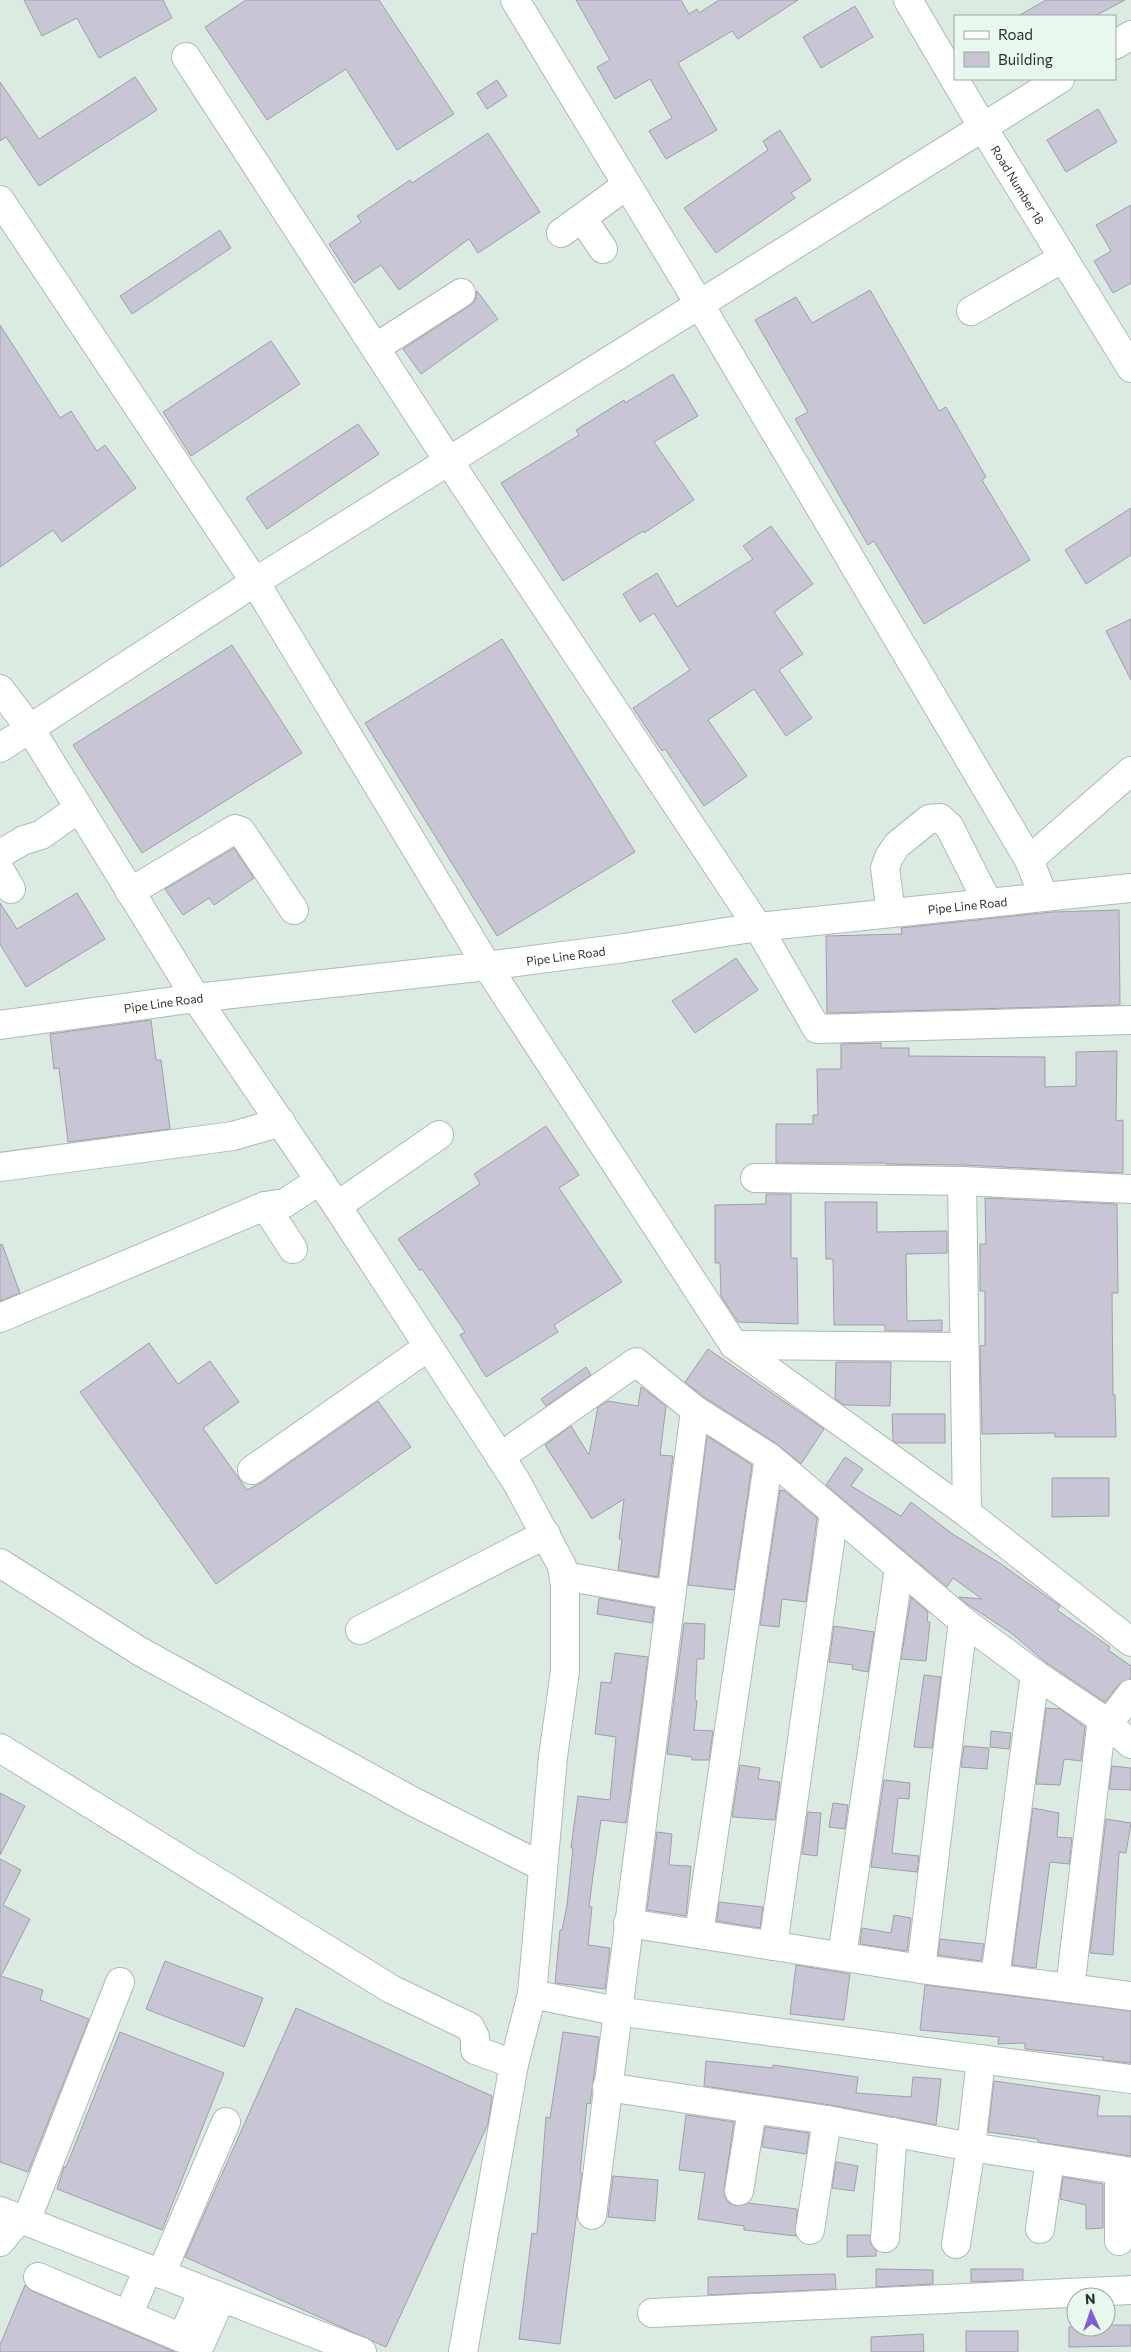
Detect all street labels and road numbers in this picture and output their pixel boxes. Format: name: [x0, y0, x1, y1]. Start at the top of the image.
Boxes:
street label: Road Number 18: [989, 143, 1048, 226]
street label: Pipe Line Road: [927, 894, 1008, 916]
street label: Pipe Line Road: [525, 944, 606, 968]
street label: Pipe Line Road: [123, 990, 204, 1015]

